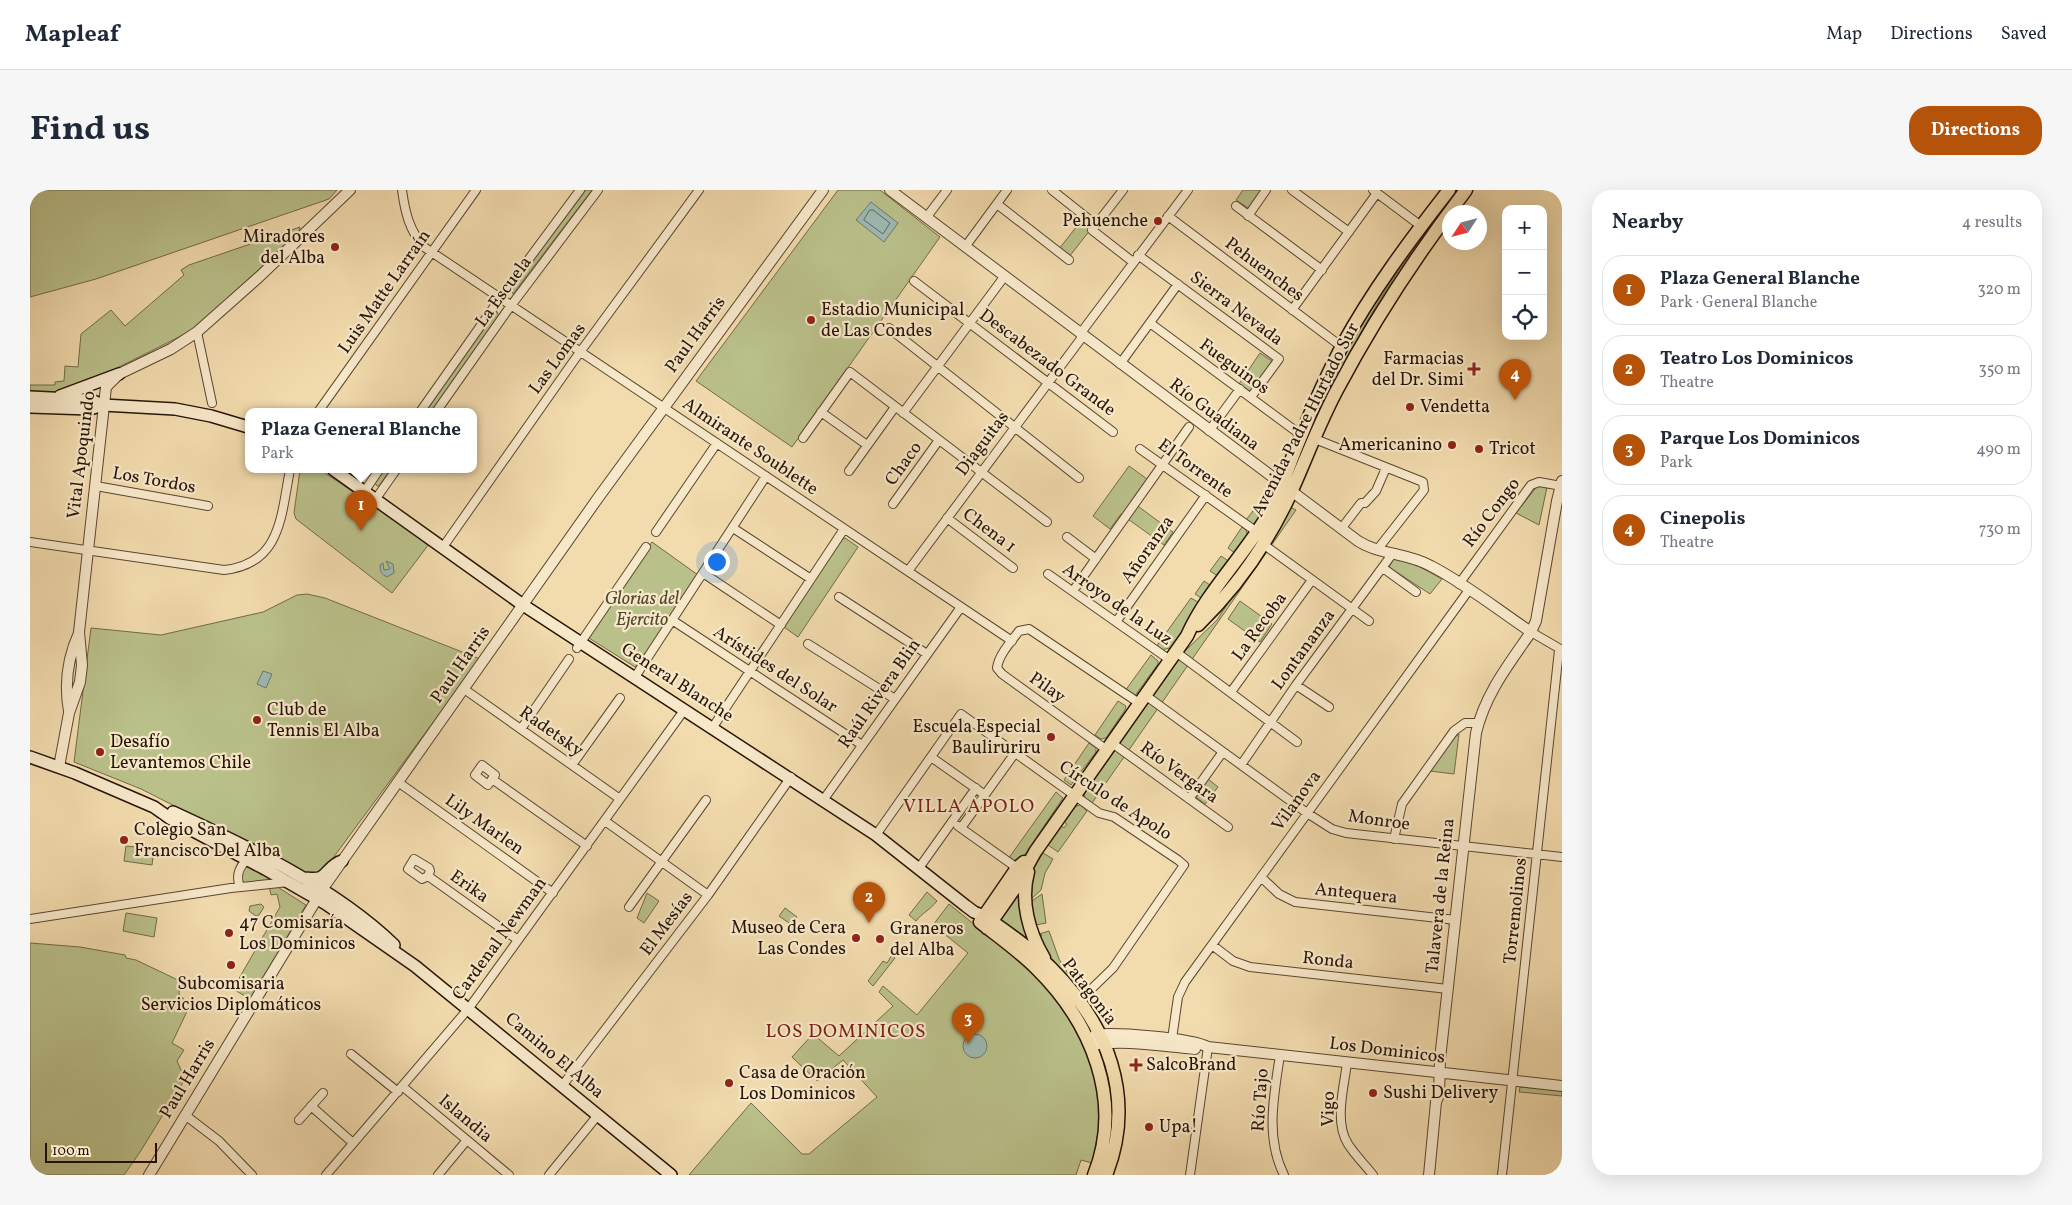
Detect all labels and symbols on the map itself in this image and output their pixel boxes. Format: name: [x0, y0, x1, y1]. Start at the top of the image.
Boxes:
north arrow: [1442, 205, 1487, 250]
place label: Pehuenche: [1062, 209, 1148, 234]
marker: Pehuenche: [1152, 215, 1164, 227]
place label: Miradores del Alba: [243, 225, 325, 271]
street label: Luis Matte Larraín: [333, 225, 437, 359]
street label: Pehuenches: [1219, 232, 1309, 308]
marker: Miradores del Alba: [329, 241, 341, 253]
street label: La Escuela: [470, 251, 538, 333]
street label: Sierra Nevada: [1184, 266, 1288, 352]
street label: Paul Harris: [660, 292, 732, 378]
place label: Estadio Municipal de Las Condes: [821, 298, 964, 344]
street label: Descabezado Grande: [974, 303, 1120, 423]
marker: Estadio Municipal de Las Condes: [805, 314, 817, 326]
street label: Las Lomas: [524, 318, 592, 400]
street label: Avenida Padre Hurtado Sur: [1246, 318, 1366, 521]
street label: Fueguinos: [1194, 333, 1274, 401]
place label: Farmacias del Dr. Simi: [1372, 347, 1464, 393]
pin: 4: [1499, 359, 1531, 400]
marker: Farmacias del Dr. Simi: [1468, 363, 1480, 375]
street label: Río Guadiana: [1164, 373, 1264, 457]
street label: Vital Apoquindo: [62, 390, 102, 520]
street label: Almirante Soublette: [677, 392, 823, 502]
place label: Vendetta: [1420, 395, 1490, 420]
marker: Vendetta: [1404, 401, 1416, 413]
street label: Diaguitas: [950, 406, 1016, 482]
street label: El Torrente: [1152, 433, 1238, 505]
place label: Americanino: [1338, 433, 1442, 458]
street label: Chaco: [879, 437, 929, 491]
place label: Tricot: [1489, 437, 1536, 462]
marker: Americanino: [1446, 439, 1458, 451]
marker: Tricot: [1473, 443, 1485, 455]
street label: Los Tordos: [110, 461, 198, 501]
street label: Río Congo: [1457, 473, 1527, 553]
pin: 1: [345, 490, 377, 531]
street label: Chena 1: [957, 503, 1021, 559]
street label: Añoranza: [1115, 511, 1181, 589]
your location: [704, 549, 730, 575]
street label: Arroyo de la Luz: [1057, 558, 1177, 652]
park label: Glorias del Ejercito: [605, 587, 680, 633]
street label: La Recoba: [1227, 588, 1293, 666]
street label: Lontananza: [1266, 605, 1342, 695]
street label: Arístides del Solar: [708, 620, 843, 720]
street label: Paul Harris: [425, 621, 497, 709]
street label: Raúl Rivera Blin: [833, 634, 927, 754]
street label: General Blanche: [616, 637, 738, 729]
street label: Pilay: [1024, 666, 1071, 710]
place label: Club de Tennis El Alba: [267, 698, 380, 744]
street label: Radetsky: [514, 701, 588, 763]
marker: Club de Tennis El Alba: [251, 714, 263, 726]
place label: Escuela Especial Bauliruriru: [913, 715, 1041, 761]
place label: Desafío Levantemos Chile: [110, 730, 251, 776]
marker: Escuela Especial Bauliruriru: [1045, 731, 1057, 743]
street label: Río Vergara: [1135, 736, 1223, 810]
marker: Desafío Levantemos Chile: [94, 746, 106, 758]
street label: Círculo de Apolo: [1054, 755, 1176, 847]
street label: Vilanova: [1266, 765, 1328, 837]
street label: Lily Marlen: [439, 788, 529, 862]
district label: VILLA APOLO: [903, 794, 1035, 820]
street label: Monroe: [1346, 804, 1412, 838]
street label: Talavera de la Reina: [1420, 817, 1462, 975]
place label: Colegio San Francisco Del Alba: [134, 818, 281, 864]
marker: Colegio San Francisco Del Alba: [118, 834, 130, 846]
street label: Torremolinos: [1498, 857, 1534, 965]
street label: Erika: [444, 865, 494, 909]
street label: Cardenal Newman: [447, 872, 553, 1006]
street label: Antequera: [1313, 877, 1399, 911]
pin: 2: [853, 882, 885, 923]
street label: El Mesías: [635, 887, 699, 961]
place label: 47 Comisaría Los Dominicos: [239, 911, 356, 957]
place label: Museo de Cera Las Condes: [731, 916, 846, 962]
place label: Graneros del Alba: [890, 917, 964, 963]
marker: 47 Comisaría Los Dominicos: [223, 927, 235, 939]
marker: Museo de Cera Las Condes: [850, 932, 862, 944]
marker: Graneros del Alba: [874, 933, 886, 945]
street label: Ronda: [1301, 946, 1355, 976]
street label: Patagonia: [1055, 953, 1123, 1031]
marker: Subcomisaria Servicios Diplomáticos: [225, 959, 237, 971]
place label: Subcomisaria Servicios Diplomáticos: [141, 972, 321, 1018]
pin: 3: [952, 1003, 984, 1044]
street label: Camino El Alba: [499, 1007, 609, 1105]
district label: LOS DOMINICOS: [765, 1019, 927, 1045]
street label: Los Dominicos: [1328, 1031, 1446, 1071]
street label: Paul Harris: [154, 1034, 222, 1124]
place label: SalcoBrand: [1146, 1053, 1237, 1078]
marker: SalcoBrand: [1130, 1059, 1142, 1071]
place label: Casa de Oración Los Dominicos: [739, 1061, 866, 1107]
street label: Río Tajo: [1246, 1067, 1276, 1133]
marker: Casa de Oración Los Dominicos: [723, 1077, 735, 1089]
place label: Sushi Delivery: [1383, 1081, 1498, 1106]
marker: Sushi Delivery: [1367, 1087, 1379, 1099]
street label: Islandia: [433, 1089, 497, 1149]
street label: Vigo: [1316, 1091, 1342, 1127]
place label: Upa!: [1159, 1115, 1198, 1140]
marker: Upa!: [1143, 1121, 1155, 1133]
scale bar: [45, 1140, 158, 1163]

